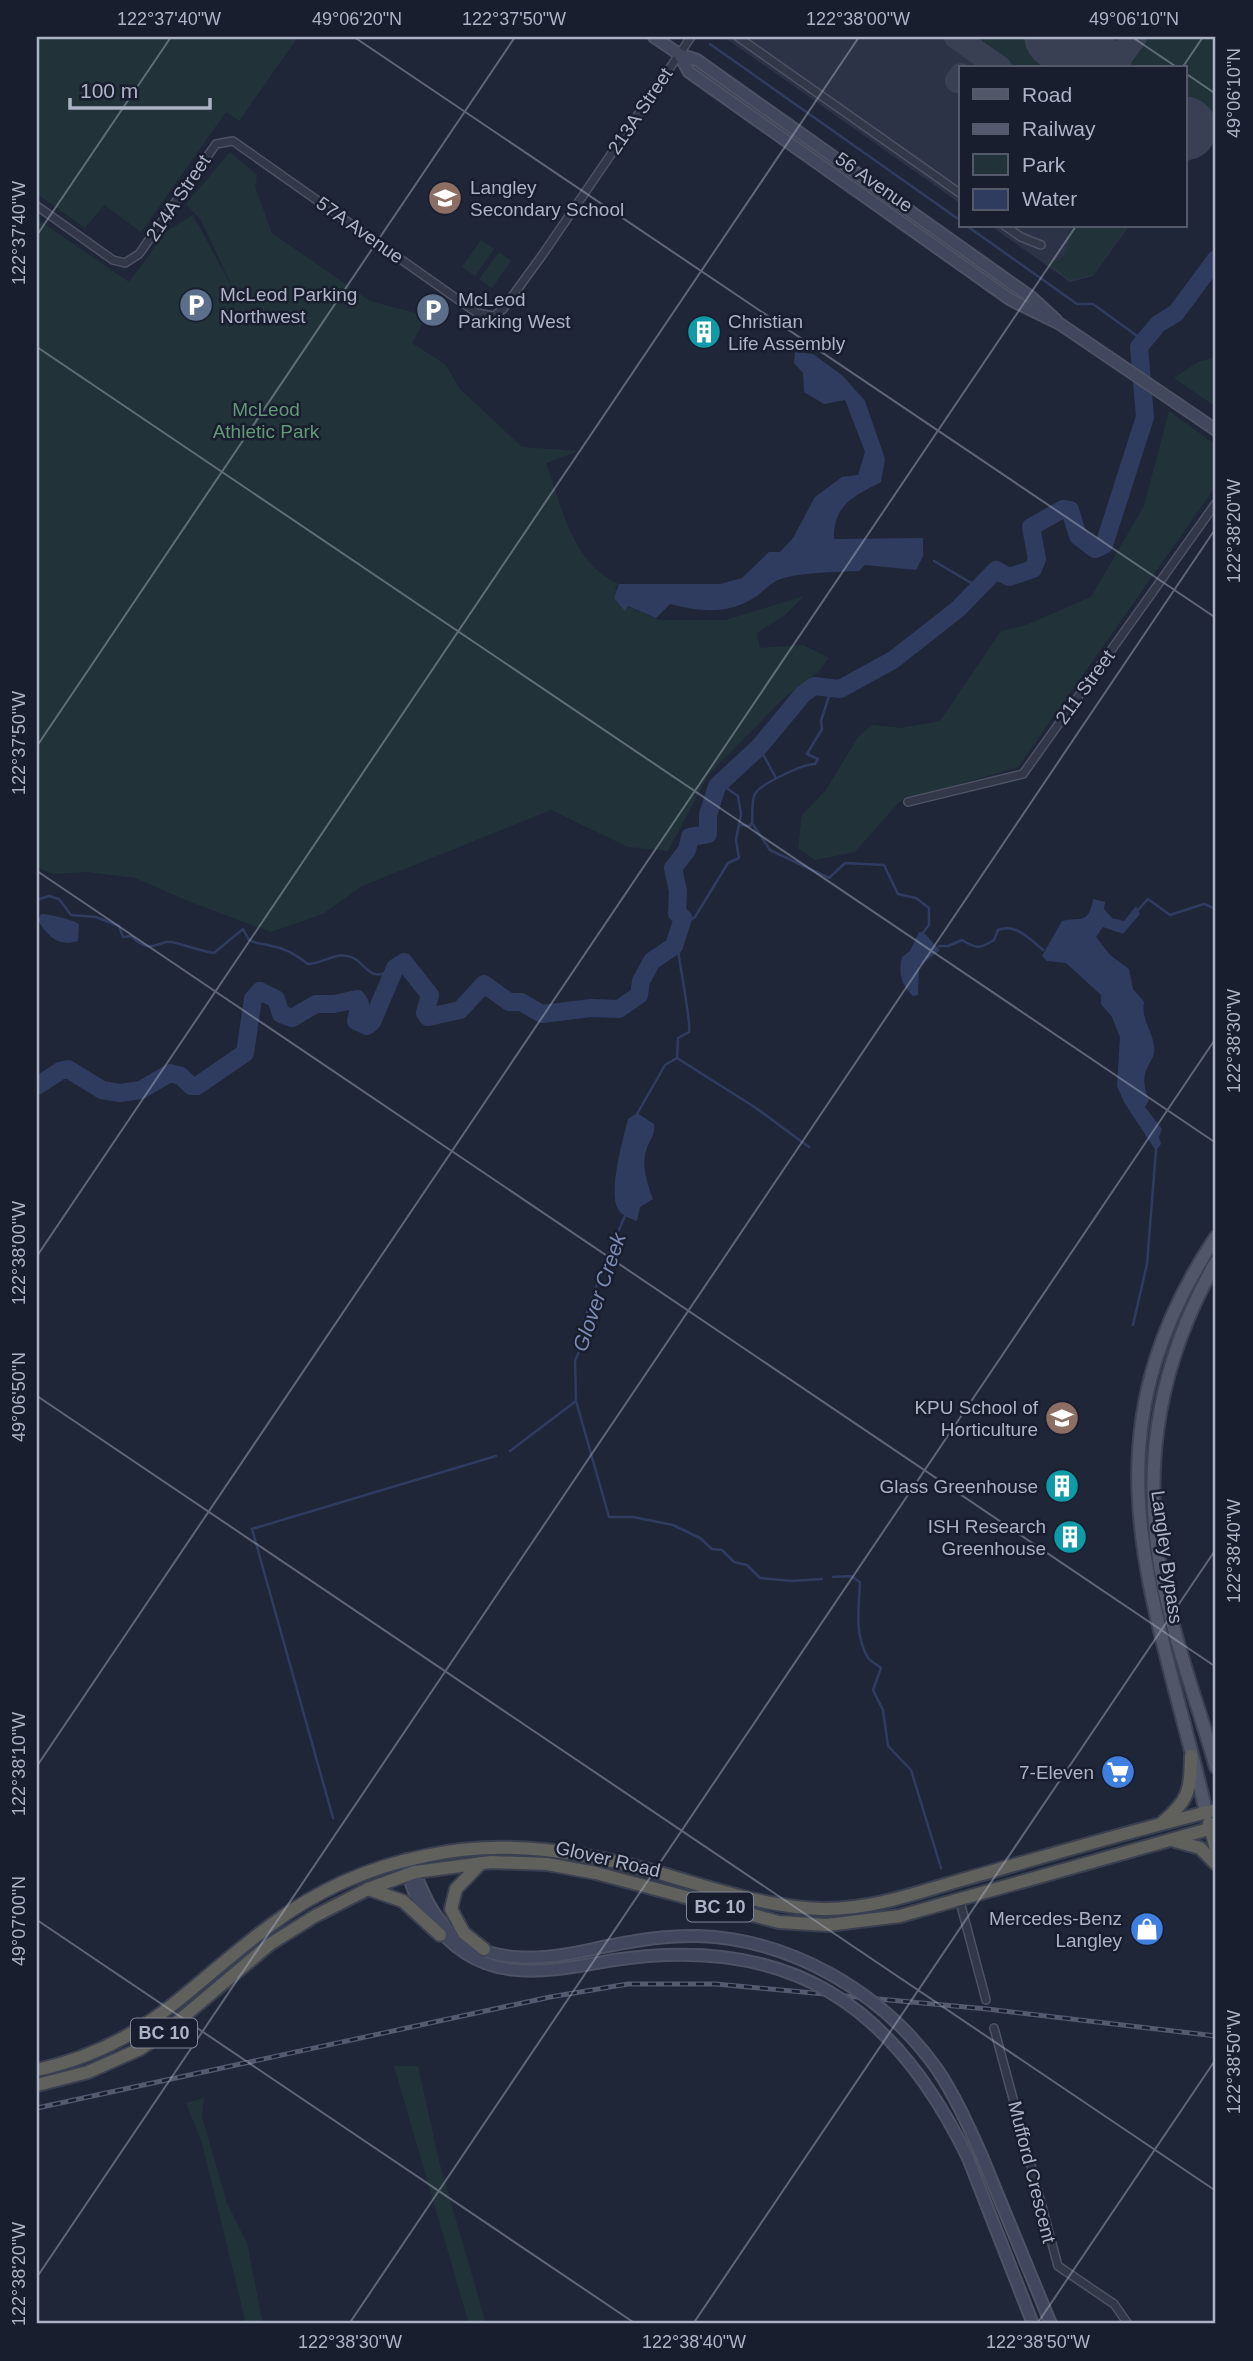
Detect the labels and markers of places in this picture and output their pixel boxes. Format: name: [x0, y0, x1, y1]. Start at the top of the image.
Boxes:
place label: Langley Secondary School: [470, 177, 624, 220]
school or university icon: Langley Secondary School: [426, 179, 464, 217]
place label: McLeod Parking Northwest: [220, 284, 357, 327]
parking icon: McLeod Parking Northwest: [177, 286, 215, 324]
place label: McLeod Parking West: [458, 289, 571, 332]
parking icon: McLeod Parking West: [414, 291, 452, 329]
place label: Christian Life Assembly: [728, 311, 846, 354]
building icon: Christian Life Assembly: [685, 313, 723, 351]
place label: KPU School of Horticulture: [914, 1397, 1039, 1440]
school or university icon: KPU School of Horticulture: [1043, 1399, 1081, 1437]
building icon: Glass Greenhouse: [1043, 1467, 1081, 1505]
place label: Glass Greenhouse: [880, 1476, 1038, 1497]
place label: ISH Research Greenhouse: [928, 1516, 1046, 1559]
building icon: ISH Research Greenhouse: [1051, 1518, 1089, 1556]
supermarket icon: 7-Eleven: [1099, 1753, 1137, 1791]
place label: 7-Eleven: [1019, 1762, 1094, 1783]
place label: Mercedes-Benz Langley: [989, 1908, 1122, 1951]
shop icon: Mercedes-Benz Langley: [1128, 1910, 1166, 1948]

